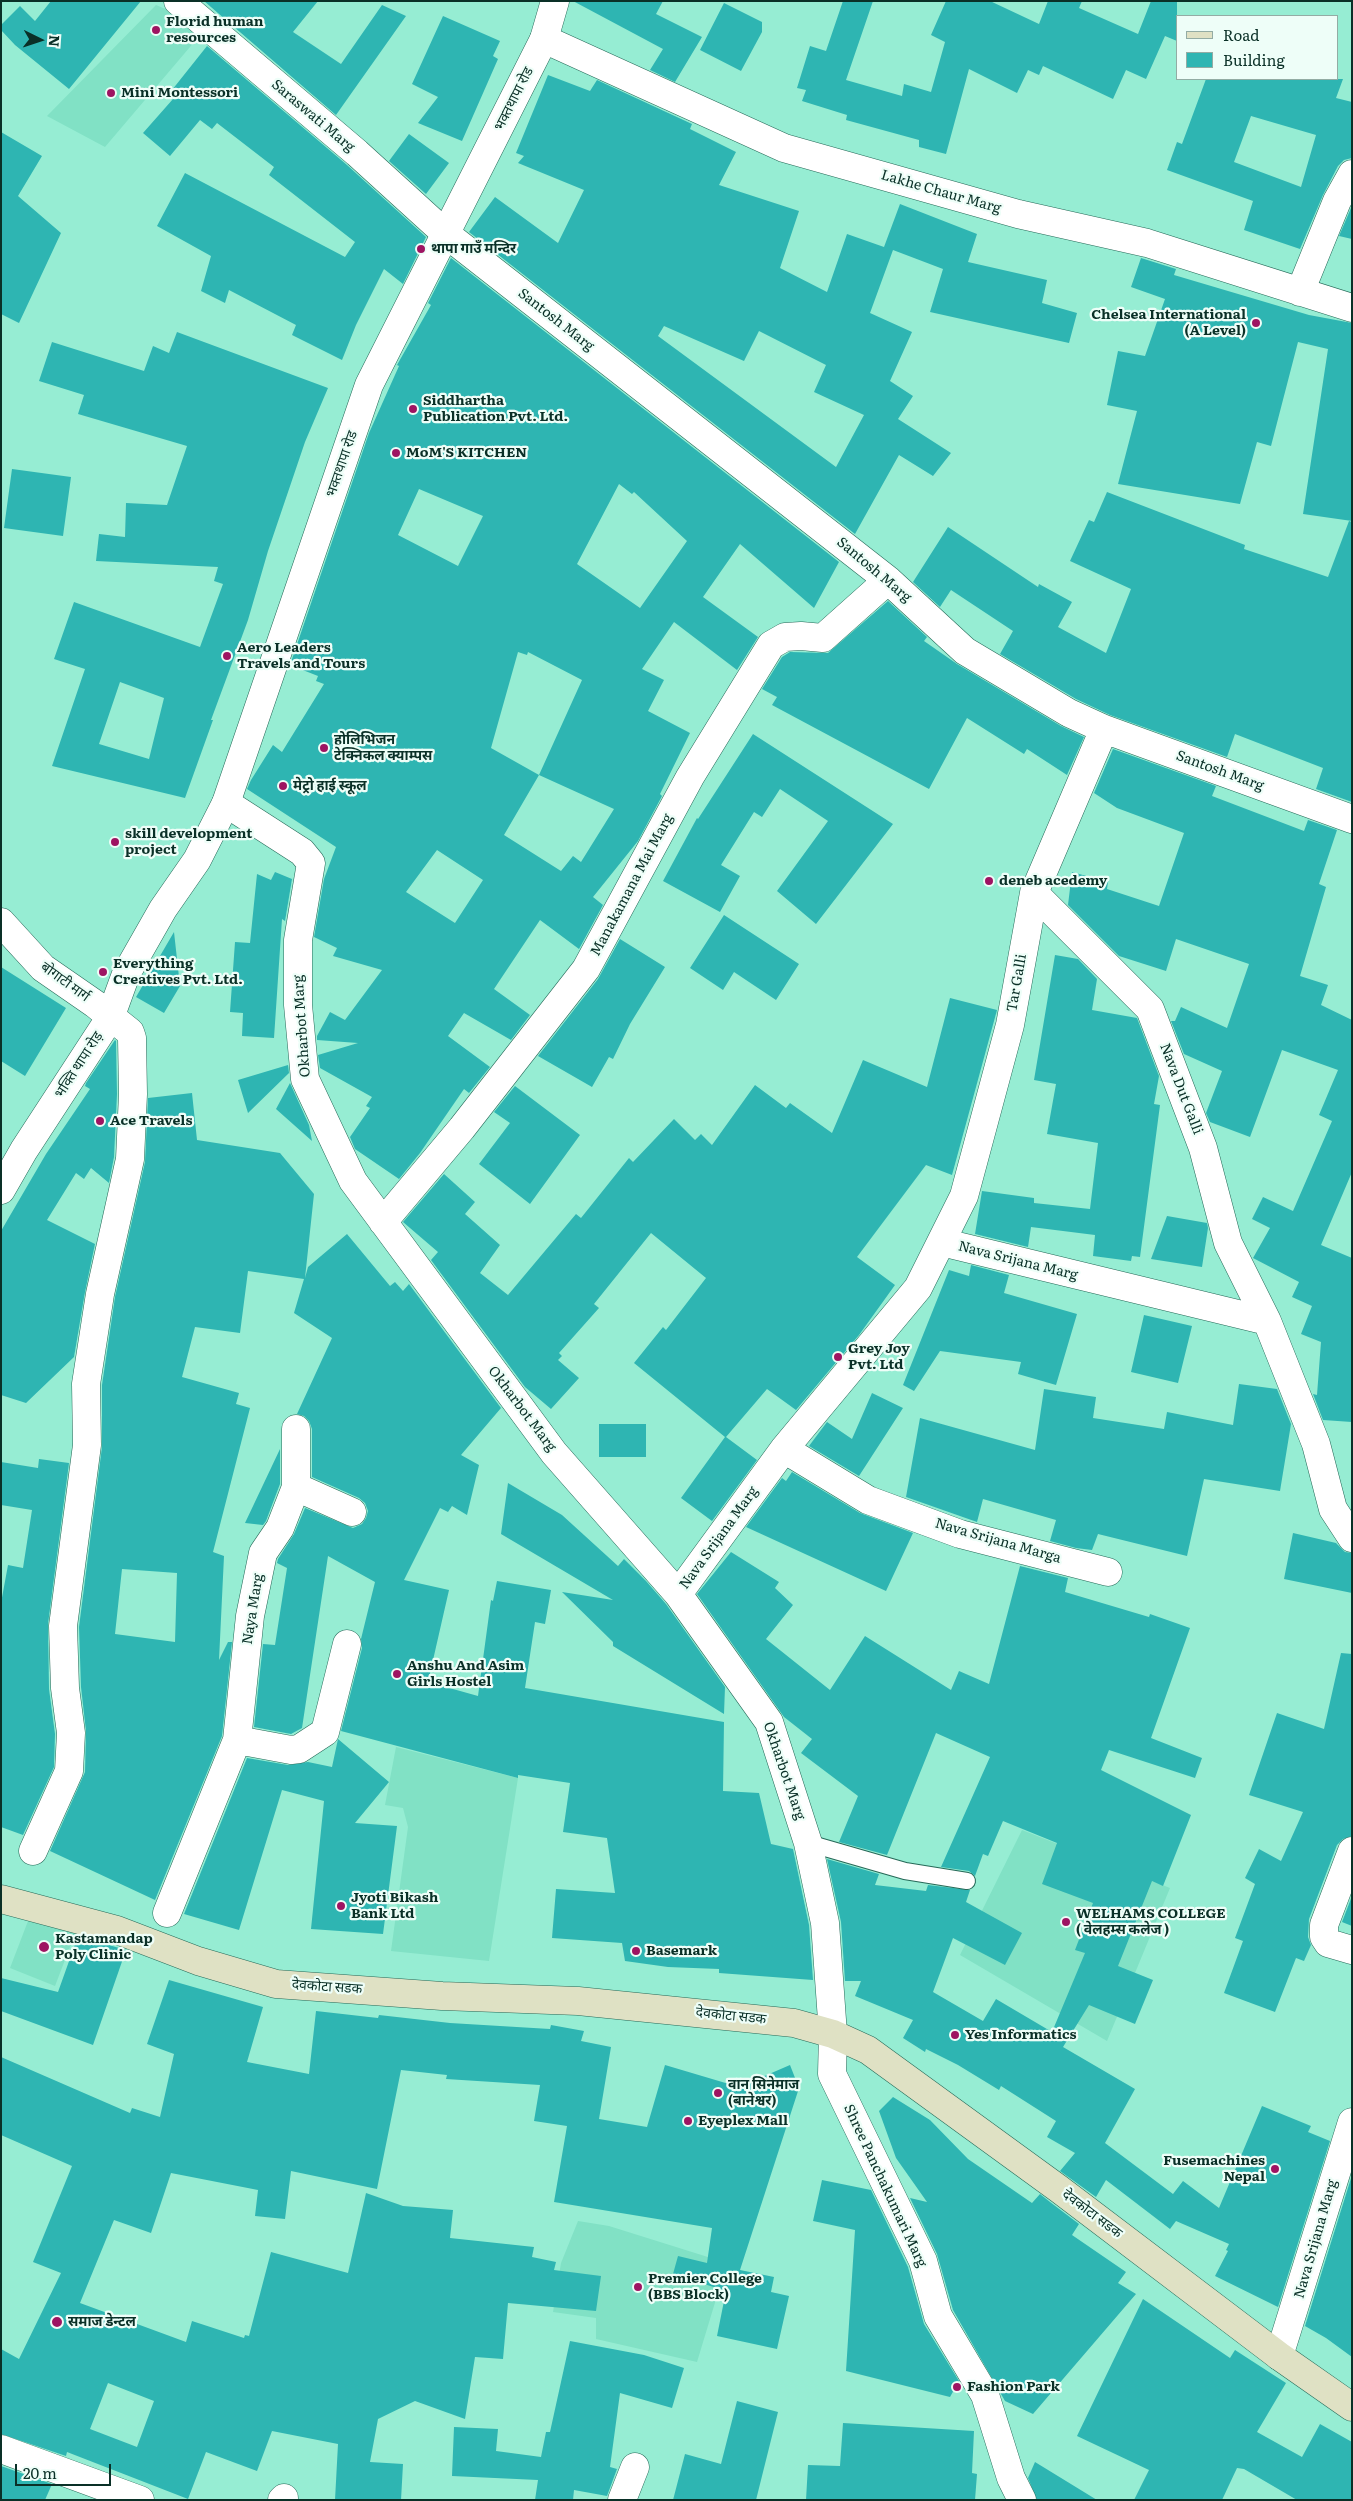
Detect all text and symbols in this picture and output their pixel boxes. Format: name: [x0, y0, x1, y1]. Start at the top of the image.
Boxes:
place label: Florid human resources: [166, 14, 263, 46]
north arrow: [15, 15, 65, 65]
legend: [1176, 15, 1338, 80]
text: Road: [1223, 23, 1259, 46]
marker: Florid human resources: [150, 24, 162, 36]
text: N: [45, 34, 65, 48]
text: Building: [1223, 48, 1285, 71]
street label: भक्तथापा रोड: [491, 64, 537, 134]
street label: Saraswati Marg: [268, 76, 358, 156]
place label: Mini Montessori: [121, 85, 238, 101]
marker: Mini Montessori: [105, 87, 117, 99]
street label: Lakhe Chaur Marg: [879, 167, 1003, 217]
place label: थापा गाउँ मन्दिर: [431, 241, 516, 257]
marker: थापा गाउँ मन्दिर: [415, 243, 427, 255]
street label: Santosh Marg: [515, 285, 597, 355]
place label: Chelsea International (A Level): [1091, 307, 1246, 340]
marker: Chelsea International (A Level): [1250, 317, 1262, 329]
place label: Siddhartha Publication Pvt. Ltd.: [423, 393, 568, 426]
marker: Siddhartha Publication Pvt. Ltd.: [407, 403, 419, 415]
street label: भक्तथापा रोड: [323, 429, 361, 499]
place label: MoM'S KITCHEN: [406, 445, 527, 461]
marker: MoM'S KITCHEN: [390, 447, 402, 459]
street label: Santosh Marg: [833, 534, 915, 606]
place label: Aero Leaders Travels and Tours: [237, 640, 365, 672]
marker: Aero Leaders Travels and Tours: [221, 650, 233, 662]
place label: होलिभिजन टेक्निकल क्याम्पस: [334, 732, 432, 764]
marker: होलिभिजन टेक्निकल क्याम्पस: [318, 742, 330, 754]
street label: Santosh Marg: [1174, 747, 1266, 795]
place label: मेट्रो हाई स्कूल: [293, 778, 367, 794]
marker: मेट्रो हाई स्कूल: [277, 780, 289, 792]
street label: Manakamana Mai Marg: [587, 811, 677, 959]
place label: skill development project: [125, 826, 252, 859]
marker: skill development project: [109, 836, 121, 848]
place label: deneb acedemy: [999, 873, 1107, 889]
marker: deneb acedemy: [983, 875, 995, 887]
street label: Tar Galli: [1004, 953, 1030, 1013]
place label: Everything Creatives Pvt. Ltd.: [113, 956, 243, 989]
street label: बोगाटी मार्ग: [37, 959, 93, 1005]
marker: Everything Creatives Pvt. Ltd.: [97, 966, 109, 978]
street label: Okharbot Marg: [290, 974, 314, 1078]
street label: भक्ति थापा रोड़: [51, 1029, 107, 1101]
street label: Nava Dut Galli: [1156, 1041, 1206, 1137]
place label: Ace Travels: [110, 1113, 192, 1129]
marker: Ace Travels: [94, 1115, 106, 1127]
street label: Nava Srijana Marg: [956, 1238, 1080, 1284]
place label: Grey Joy Pvt. Ltd: [848, 1341, 910, 1374]
marker: Grey Joy Pvt. Ltd: [832, 1351, 844, 1363]
street label: Okharbot Marg: [484, 1363, 560, 1455]
street label: Nava Srijana Marg: [676, 1483, 762, 1593]
street label: Nava Srijana Marga: [933, 1515, 1063, 1567]
street label: Naya Marg: [239, 1572, 267, 1646]
place label: Anshu And Asim Girls Hostel: [407, 1658, 524, 1690]
marker: Anshu And Asim Girls Hostel: [391, 1668, 403, 1680]
street label: Okharbot Marg: [759, 1720, 809, 1822]
place label: Jyoti Bikash Bank Ltd: [351, 1890, 438, 1922]
marker: Jyoti Bikash Bank Ltd: [335, 1900, 347, 1912]
place label: WELHAMS COLLEGE ( वेलहम्स कलेज ): [1076, 1906, 1226, 1938]
marker: WELHAMS COLLEGE ( वेलहम्स कलेज ): [1060, 1916, 1072, 1928]
place label: Kastamandap Poly Clinic: [55, 1931, 153, 1964]
marker: Kastamandap Poly Clinic: [37, 1940, 51, 1954]
place label: Basemark: [646, 1943, 717, 1959]
marker: Basemark: [630, 1945, 642, 1957]
street label: देवकोटा सडक: [291, 1976, 363, 1998]
street label: देवकोटा सडक: [695, 2004, 767, 2028]
place label: Yes Informatics: [965, 2027, 1077, 2043]
marker: Yes Informatics: [949, 2029, 961, 2041]
place label: वान सिनेमाज (बानेश्वर): [728, 2077, 799, 2110]
marker: वान सिनेमाज (बानेश्वर): [712, 2087, 724, 2099]
street label: Shree Panchakumari Marg: [840, 2102, 930, 2270]
place label: Eyeplex Mall: [698, 2113, 788, 2129]
marker: Eyeplex Mall: [682, 2115, 694, 2127]
place label: Fusemachines Nepal: [1163, 2153, 1265, 2186]
marker: Fusemachines Nepal: [1269, 2163, 1281, 2175]
street label: Nava Srijana Marg: [1291, 2178, 1341, 2300]
street label: देवकोटा सडक: [1059, 2186, 1125, 2242]
place label: Premier College (BBS Block): [648, 2271, 762, 2304]
marker: Premier College (BBS Block): [632, 2281, 644, 2293]
place label: समाज डेन्टल: [68, 2314, 136, 2330]
marker: समाज डेन्टल: [50, 2315, 64, 2329]
place label: Fashion Park: [967, 2379, 1060, 2395]
marker: Fashion Park: [951, 2381, 963, 2393]
scale bar: [18, 2454, 114, 2486]
text: 20 m: [23, 2461, 57, 2484]

